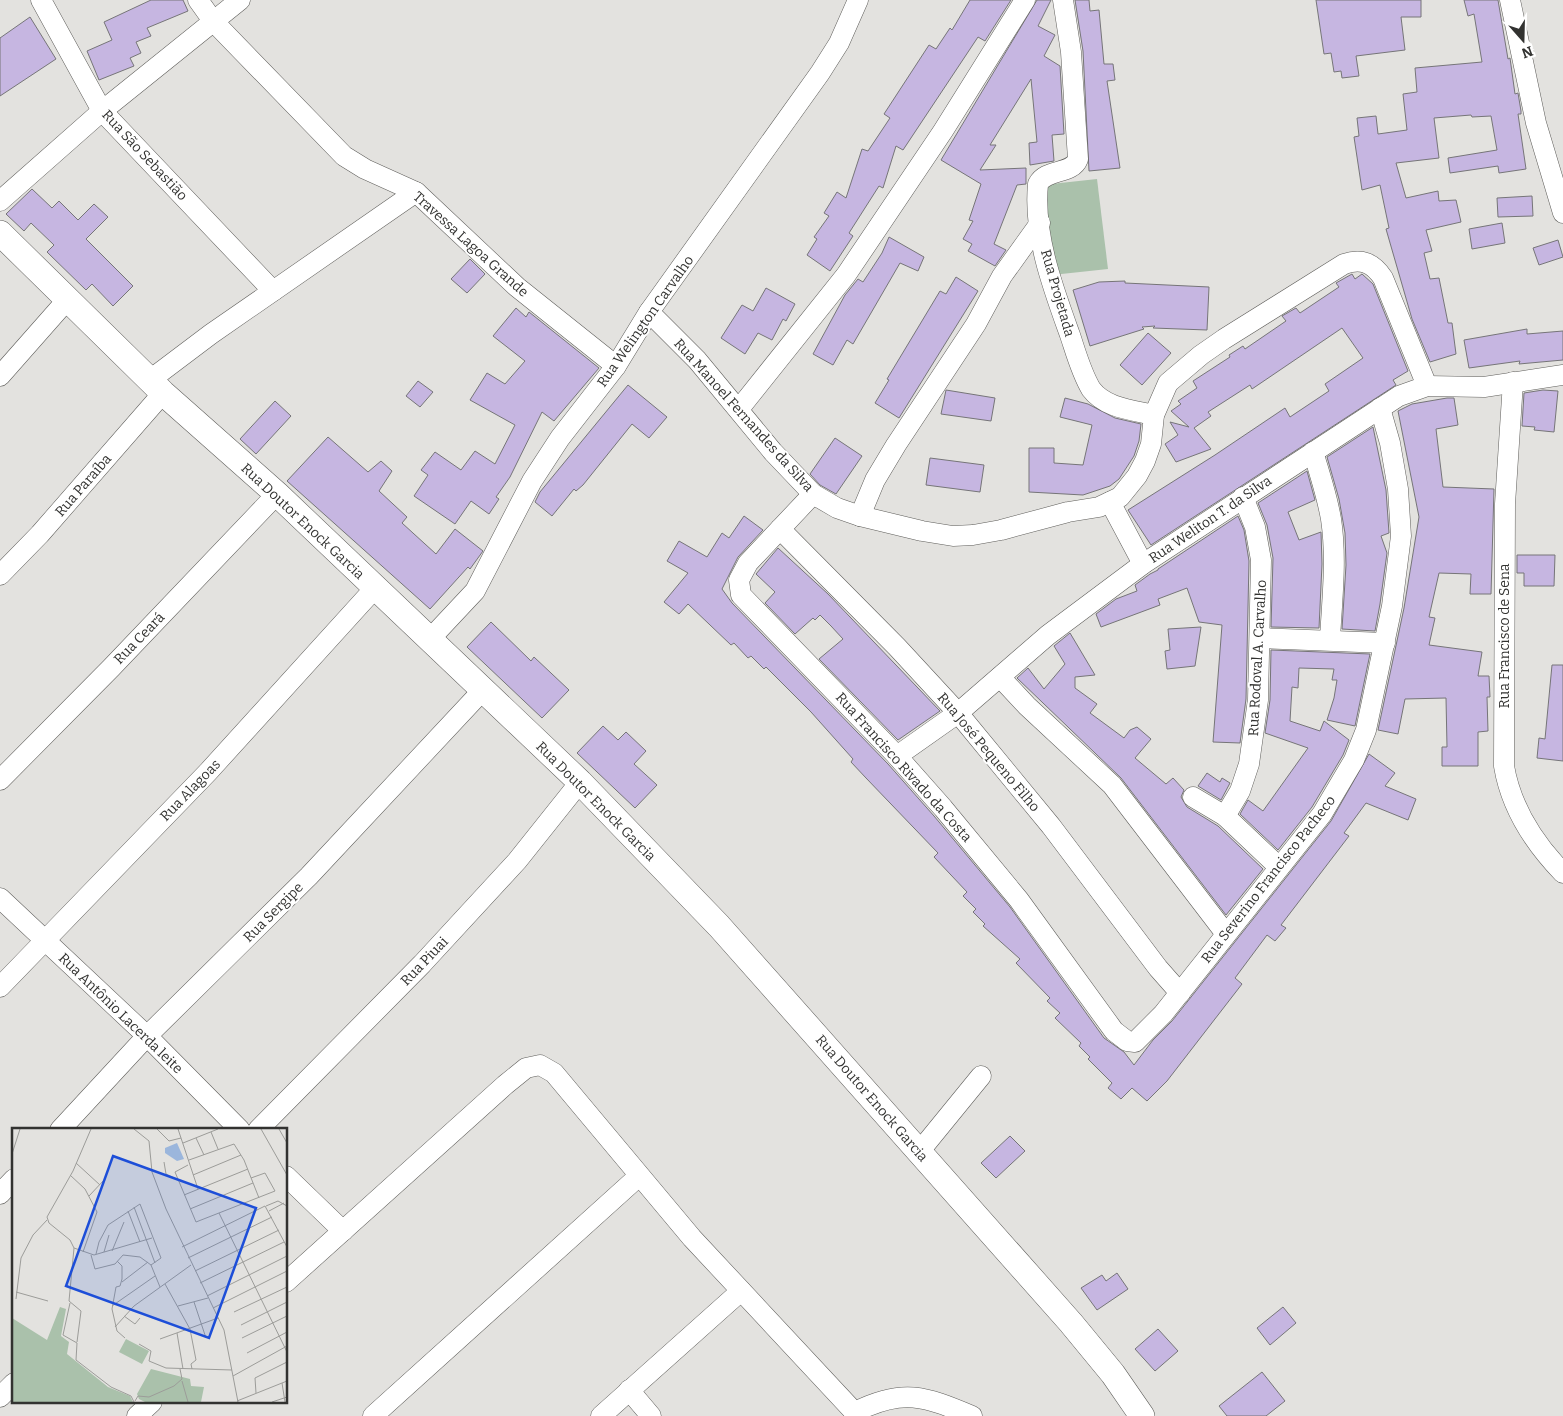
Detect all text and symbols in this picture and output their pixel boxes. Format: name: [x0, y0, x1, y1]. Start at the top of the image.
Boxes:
north arrow: [1498, 15, 1548, 65]
text: N: [1519, 42, 1535, 62]
street label: Rua São Sebastião: [98, 106, 191, 204]
street label: Travessa Lagoa Grande: [409, 188, 532, 301]
street label: Rua Projetada: [1037, 248, 1078, 339]
street label: Rua Welington Carvalho: [594, 252, 697, 390]
street label: Rua Manoel Fernandes da Silva: [670, 335, 817, 496]
street label: Rua Paraíba: [52, 450, 115, 520]
street label: Rua Doutor Enock Garcia: [238, 460, 368, 583]
street label: Rua Weliton T. da Silva: [1146, 472, 1275, 567]
street label: Rua Francisco de Sena: [1496, 563, 1513, 708]
street label: Rua Rodoval A. Carvalho: [1245, 579, 1270, 737]
street label: Rua Ceará: [110, 609, 168, 668]
street label: Rua Francisco Rivado da Costa: [832, 689, 975, 846]
street label: Rua José Pequeno Filho: [934, 689, 1043, 815]
street label: Rua Doutor Enock Garcia: [532, 738, 659, 865]
street label: Rua Alagoas: [157, 756, 224, 825]
street label: Rua Severino Francisco Pacheco: [1198, 792, 1339, 966]
street label: Rua Sergipe: [240, 879, 307, 946]
street label: Rua Piuai: [397, 933, 452, 989]
street label: Rua Antônio Lacerda leite: [55, 950, 186, 1077]
street label: Rua Doutor Enock Garcia: [812, 1032, 931, 1165]
inset map: [12, 1128, 288, 1404]

